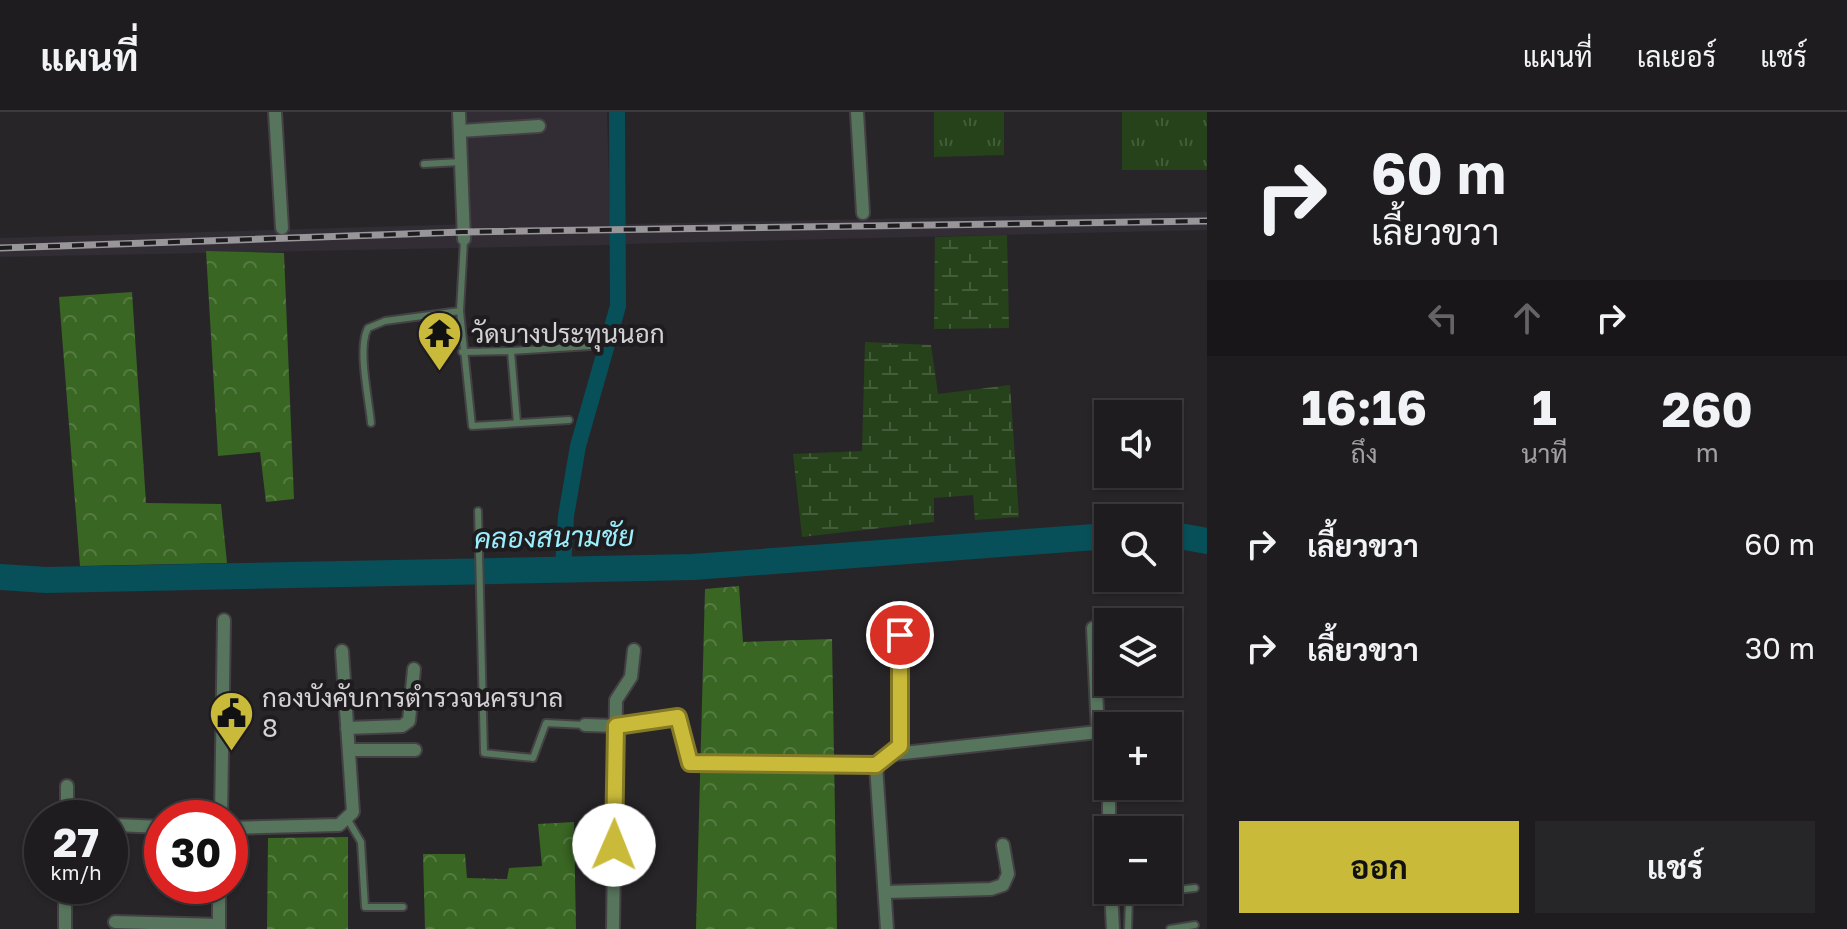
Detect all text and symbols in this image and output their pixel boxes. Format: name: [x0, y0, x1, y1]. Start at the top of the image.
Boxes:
text: แผนที่: [40, 34, 139, 79]
text: แผนที่: [1523, 40, 1593, 73]
text: เลเยอร์: [1637, 40, 1716, 73]
text: แชร์: [1760, 40, 1807, 73]
text: 60 m: [1371, 139, 1506, 206]
icon: right: [1239, 144, 1343, 248]
text: เลี้ยวขวา: [1371, 210, 1499, 253]
icon: left: [1421, 296, 1465, 340]
icon: ahead: [1505, 296, 1549, 340]
icon: right: [1589, 296, 1633, 340]
temple icon: วัดบางประทุนนอก: [416, 310, 464, 373]
place label: วัดบางประทุนนอก: [471, 318, 665, 352]
text: 16:16: [1301, 378, 1427, 436]
text: 1: [1532, 378, 1557, 436]
text: 260: [1662, 380, 1753, 438]
map controls: [1094, 400, 1182, 904]
button: sound: [1094, 400, 1182, 488]
text: m: [1696, 437, 1719, 468]
text: ถึง: [1351, 438, 1378, 469]
text: นาที: [1521, 438, 1568, 469]
button: search: [1094, 504, 1182, 592]
water label: คลองสนามชัย: [474, 518, 634, 554]
icon: right: [1239, 522, 1283, 566]
text: 60 m: [1744, 526, 1815, 562]
text: เลี้ยวขวา: [1307, 528, 1419, 564]
pin: [866, 601, 934, 669]
button: layers: [1094, 608, 1182, 696]
icon: arrive: [878, 613, 922, 657]
icon: right: [1239, 626, 1283, 670]
text: 30 m: [1745, 630, 1815, 666]
text: เลี้ยวขวา: [1307, 632, 1419, 668]
place label: กองบังคับการตำรวจนครบาล 8: [262, 682, 563, 743]
public building icon: กองบังคับการตำรวจนครบาล 8: [207, 689, 255, 752]
button: +: [1094, 712, 1182, 800]
speed limit sign: 30: [144, 800, 248, 904]
position arrow: [572, 803, 656, 887]
button: −: [1094, 816, 1182, 904]
text: 27: [53, 818, 99, 866]
button: ออก: [1239, 821, 1519, 913]
button: แชร์: [1535, 821, 1815, 913]
text: km/h: [51, 860, 101, 884]

